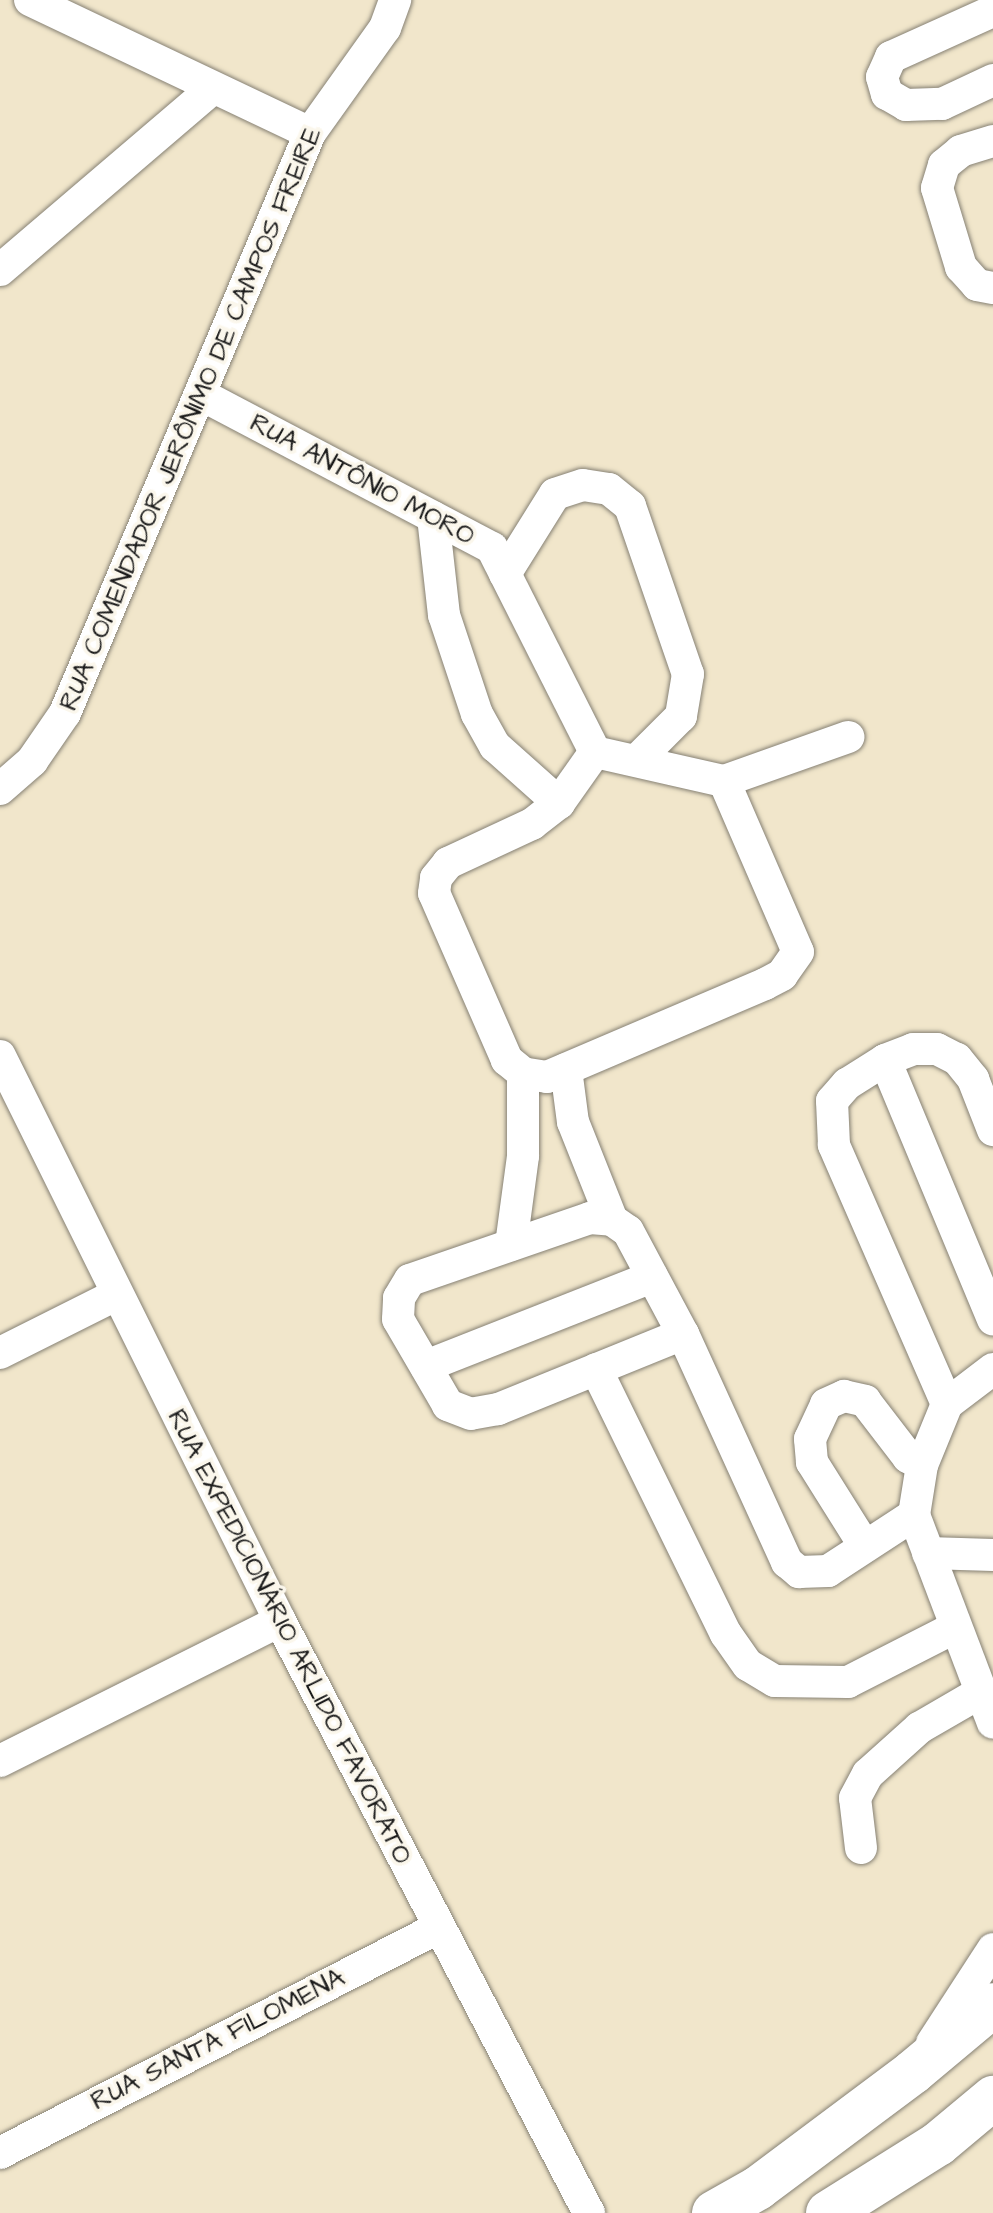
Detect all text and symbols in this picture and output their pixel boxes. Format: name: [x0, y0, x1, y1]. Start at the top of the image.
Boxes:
street label: RUA COMENDADOR JERÔNIMO DE CAMPOS FREIRE: [53, 123, 329, 715]
street label: RUA ANTÔNIO MORO: [244, 408, 480, 552]
street label: RUA EXPEDICIONÁRIO ARLIDO FAVORATO: [160, 1405, 418, 1869]
street label: RUA SANTA FILOMENA: [86, 1962, 350, 2118]

